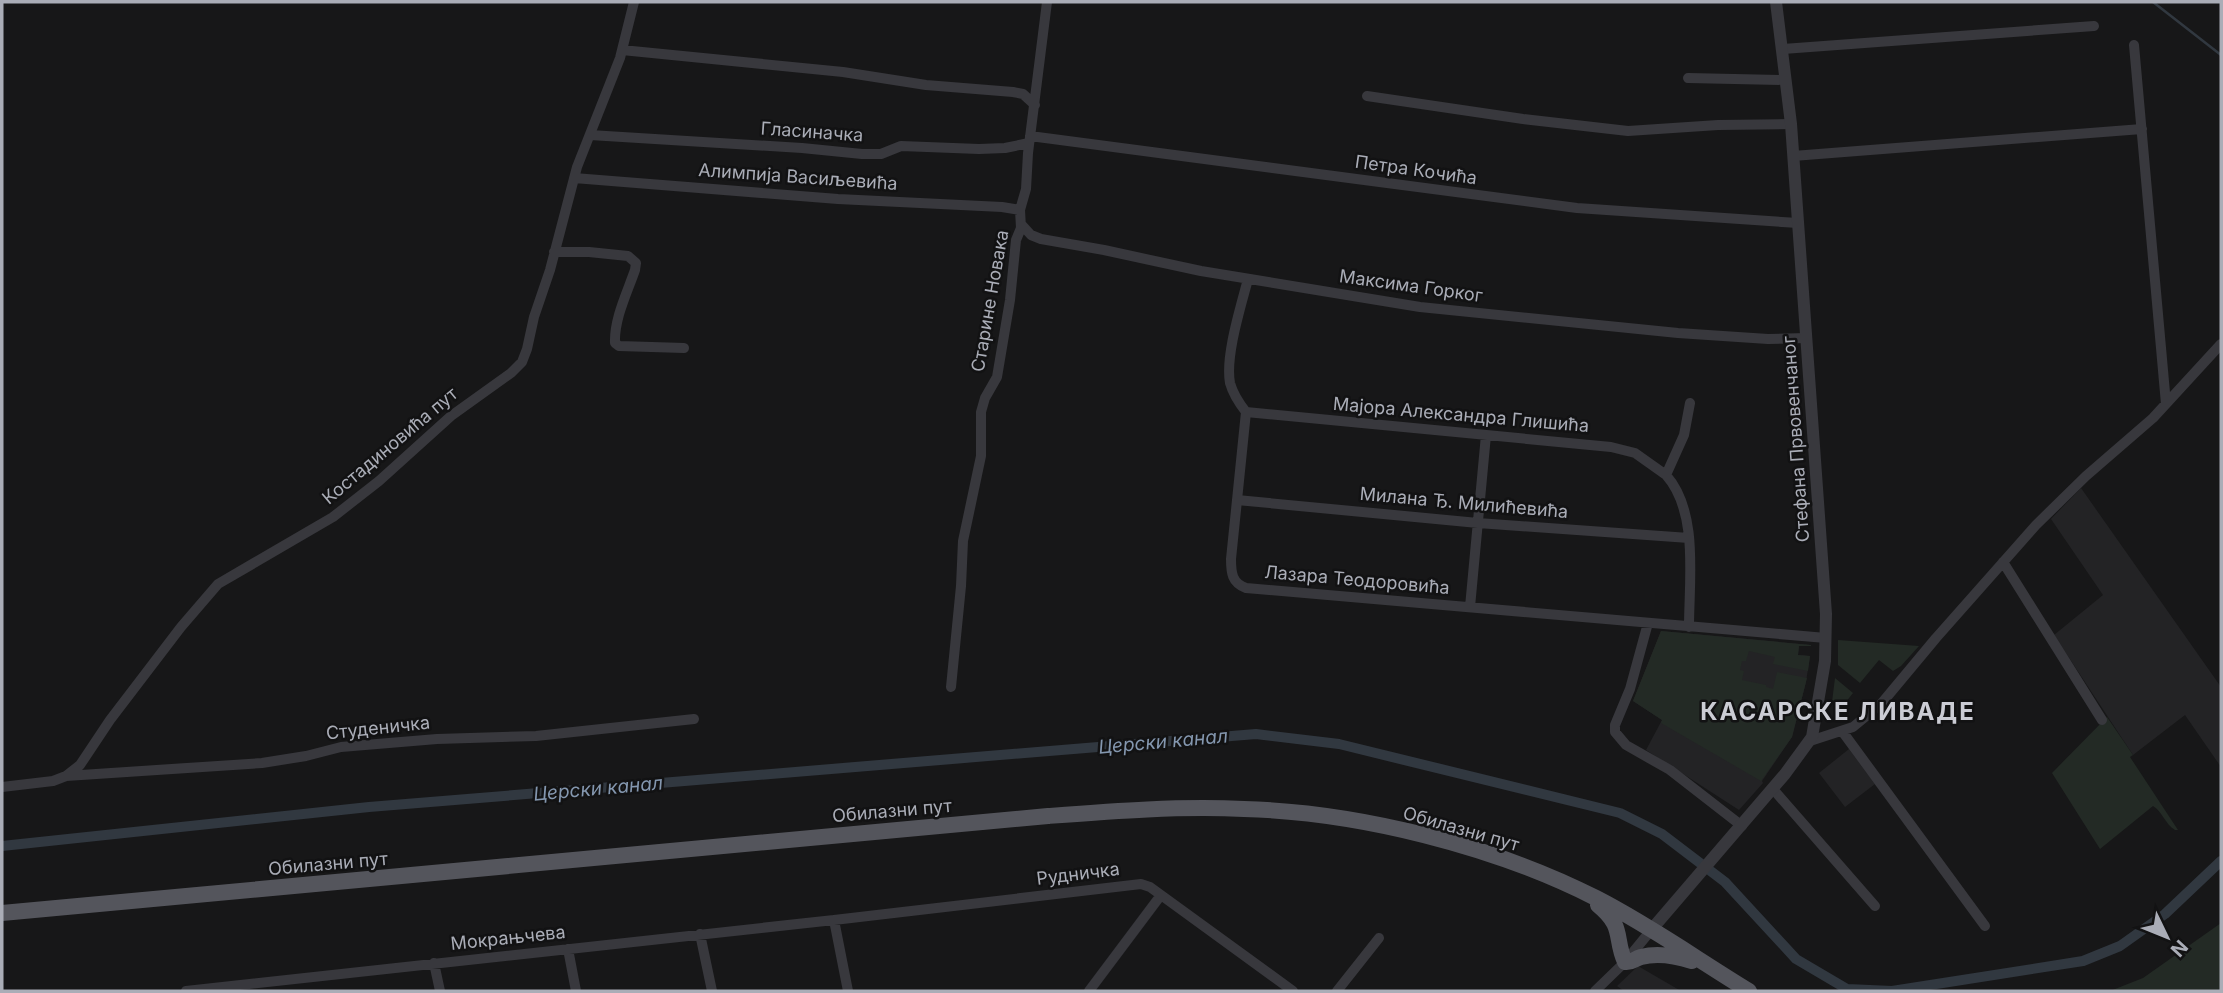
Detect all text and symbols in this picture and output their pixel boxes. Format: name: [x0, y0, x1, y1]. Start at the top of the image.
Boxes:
street label: Гласиначка: [760, 117, 864, 146]
street label: Петра Кочића: [1354, 151, 1478, 188]
street label: Алимпија Васиљевића: [698, 159, 898, 194]
street label: Старине Новака: [967, 228, 1012, 374]
street label: Максима Горког: [1338, 265, 1484, 306]
street label: Стефана Првовенчаног: [1778, 335, 1813, 543]
street label: Костадиновића пут: [318, 383, 462, 508]
street label: Мајора Александра Глишића: [1332, 393, 1590, 436]
street label: Милана Ђ. Милићевића: [1359, 483, 1569, 522]
street label: Лазара Теодоровића: [1264, 561, 1451, 598]
district label: КАСАРСКЕ ЛИВАДЕ: [1700, 697, 1976, 726]
street label: Студеничка: [325, 712, 431, 743]
water label: Церски канал: [1097, 724, 1229, 759]
water label: Церски канал: [532, 771, 664, 806]
street label: Обилазни пут: [831, 795, 953, 826]
street label: Обилазни пут: [1401, 802, 1522, 855]
street label: Обилазни пут: [267, 848, 389, 879]
street label: Рудничка: [1035, 858, 1121, 889]
north arrow: [2132, 902, 2202, 972]
street label: Мокрањчева: [449, 921, 566, 954]
text: N: [2166, 935, 2192, 961]

